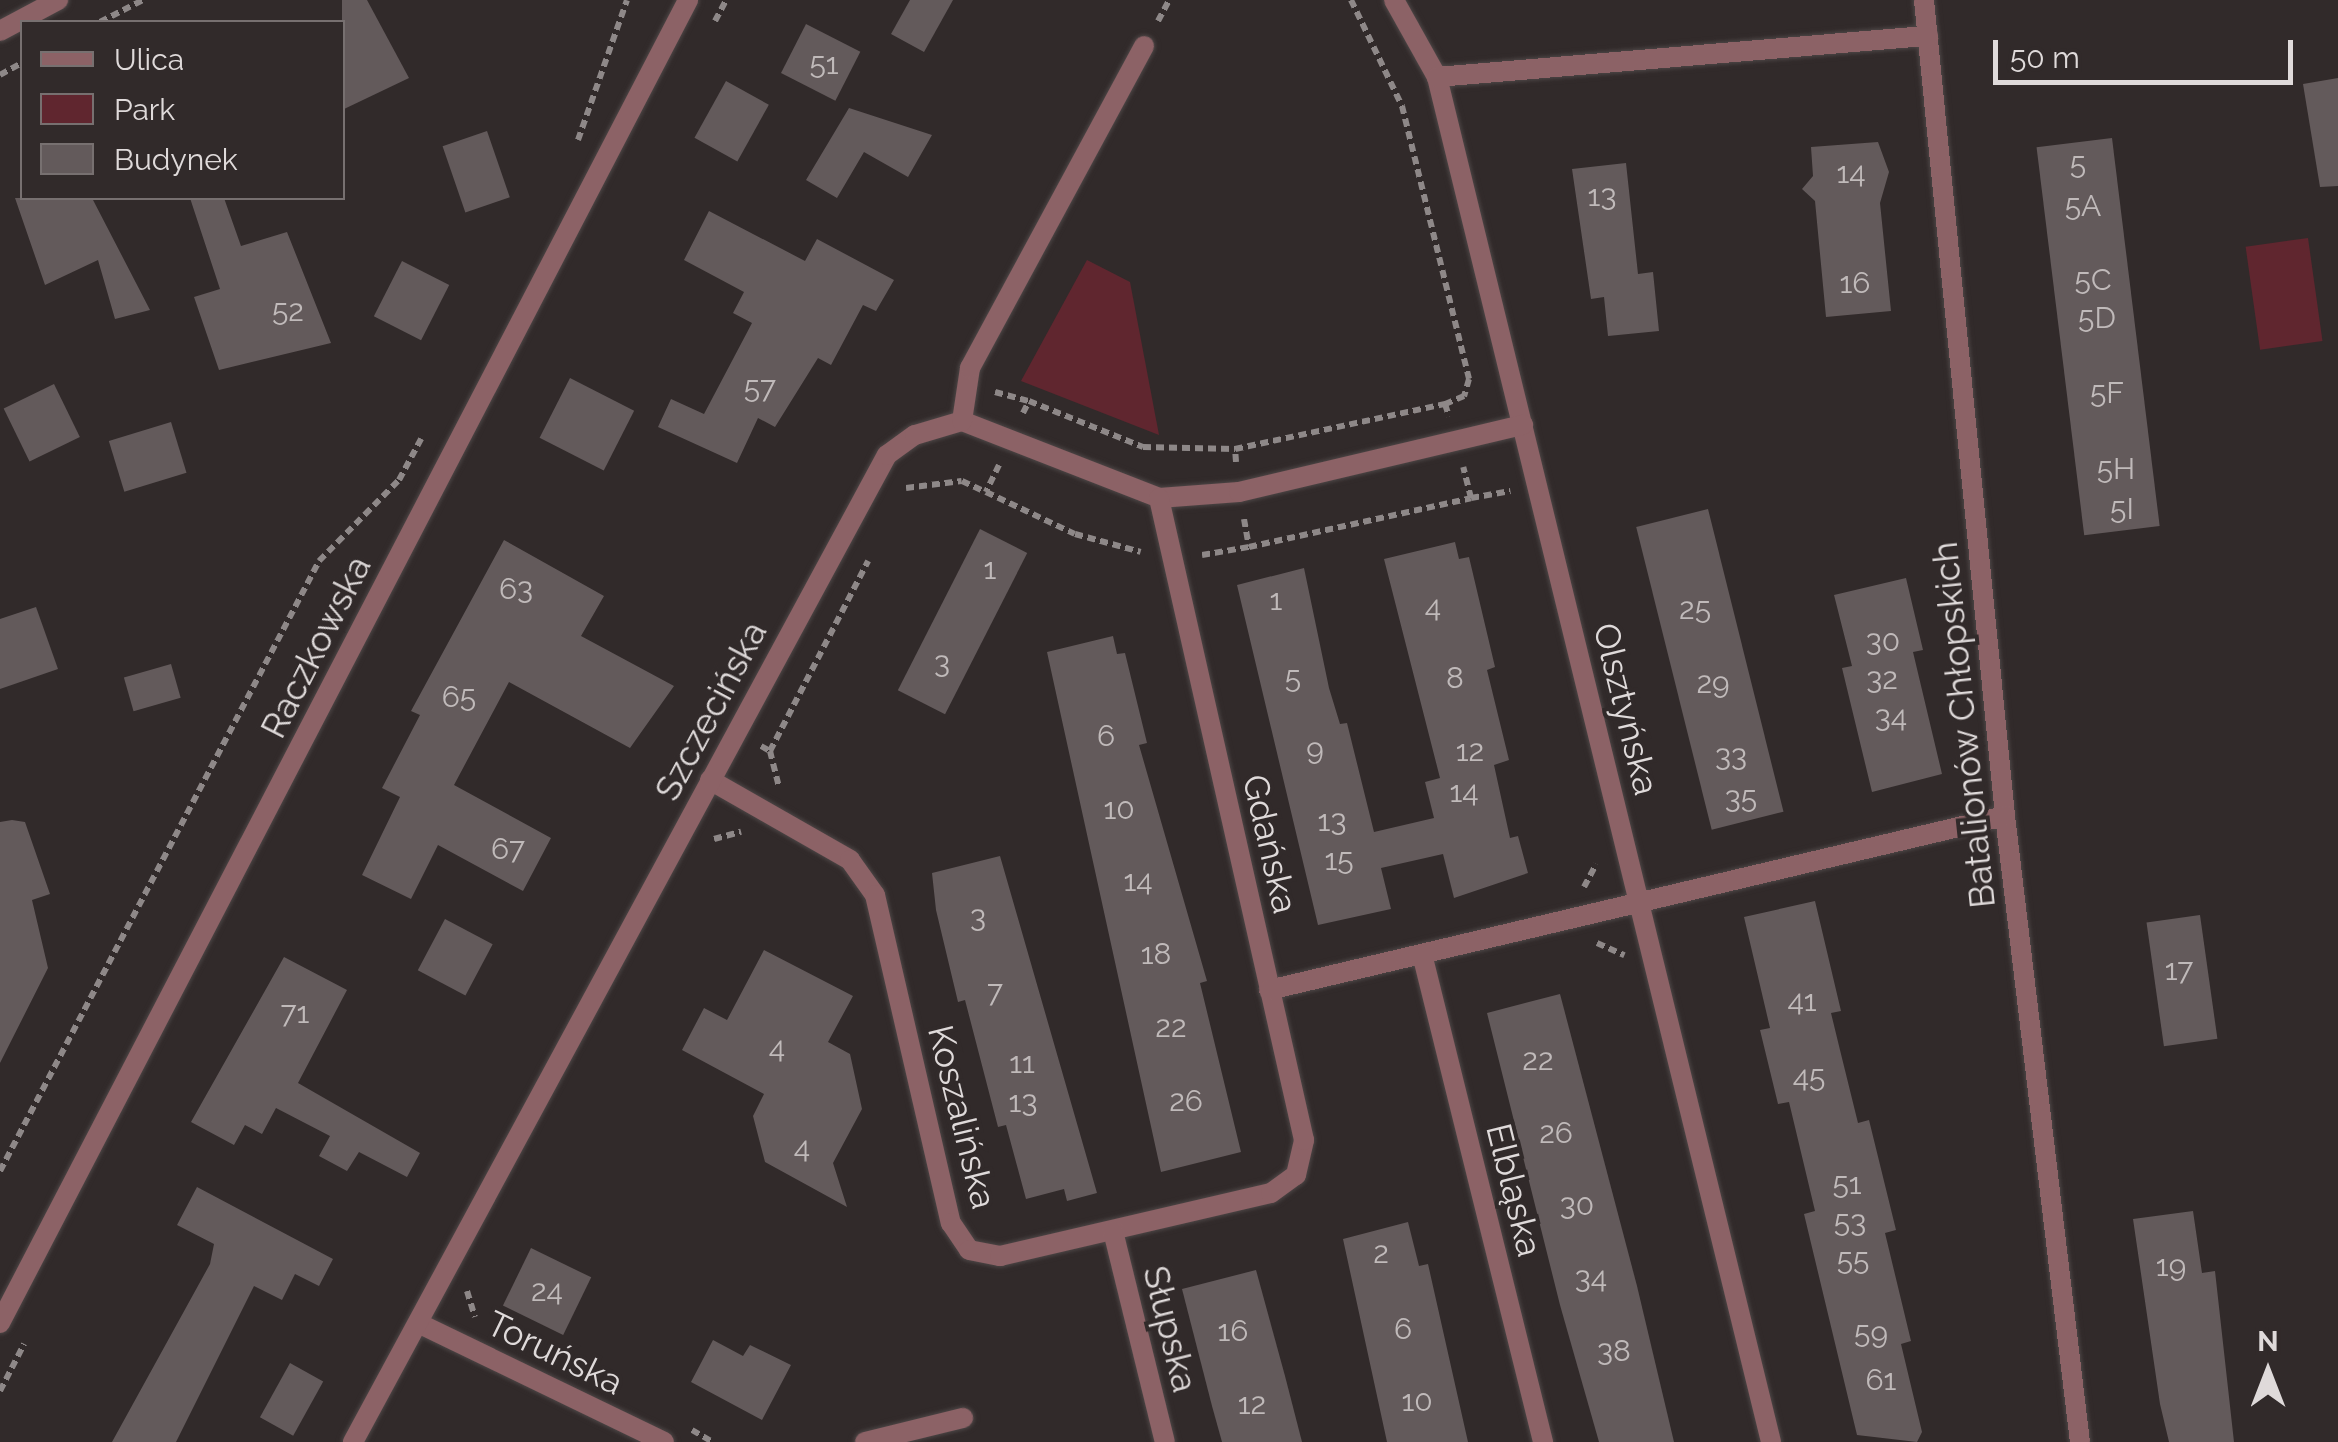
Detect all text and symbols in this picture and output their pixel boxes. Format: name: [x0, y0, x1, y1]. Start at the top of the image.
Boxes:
legend: [20, 20, 345, 200]
scale bar: [1998, 20, 2298, 82]
text: 50 m: [2010, 40, 2080, 75]
text: Ulica: [114, 42, 184, 77]
house number: 51: [809, 46, 839, 82]
text: Park: [114, 92, 175, 127]
text: Budynek: [114, 142, 238, 177]
house number: 5: [2070, 146, 2086, 182]
house number: 14: [1836, 155, 1866, 191]
house number: 13: [1588, 178, 1616, 214]
house number: 5A: [2065, 188, 2101, 224]
house number: 5C: [2075, 262, 2111, 298]
house number: 16: [1840, 265, 1870, 301]
house number: 52: [272, 293, 304, 329]
house number: 5D: [2078, 300, 2116, 336]
house number: 57: [744, 370, 776, 406]
house number: 5F: [2090, 375, 2124, 411]
house number: 5H: [2097, 451, 2135, 487]
house number: 5I: [2110, 491, 2134, 527]
street label: Batalionów Chłopskich: [1924, 539, 2004, 911]
street label: Raczkowska: [252, 549, 380, 745]
house number: 1: [984, 551, 996, 587]
house number: 63: [499, 571, 533, 607]
house number: 1: [1270, 582, 1282, 618]
house number: 4: [1425, 589, 1441, 625]
house number: 25: [1679, 591, 1711, 627]
street label: Szczecińska: [646, 614, 776, 808]
street label: Olsztyńska: [1584, 619, 1668, 799]
house number: 30: [1866, 623, 1900, 659]
house number: 3: [934, 645, 950, 681]
house number: 5: [1285, 660, 1301, 696]
house number: 8: [1446, 660, 1464, 696]
house number: 32: [1866, 661, 1898, 697]
house number: 29: [1696, 665, 1730, 701]
house number: 65: [442, 679, 476, 715]
house number: 34: [1875, 699, 1907, 735]
house number: 6: [1097, 718, 1115, 754]
house number: 9: [1306, 731, 1324, 767]
house number: 12: [1456, 733, 1484, 769]
house number: 33: [1715, 738, 1747, 774]
street label: Gdańska: [1234, 771, 1306, 917]
house number: 14: [1449, 774, 1479, 810]
house number: 35: [1725, 780, 1757, 816]
house number: 10: [1103, 791, 1135, 827]
house number: 13: [1318, 803, 1346, 839]
house number: 67: [491, 831, 525, 867]
house number: 15: [1324, 842, 1354, 878]
house number: 14: [1123, 863, 1153, 899]
house number: 3: [970, 899, 986, 935]
house number: 18: [1141, 936, 1171, 972]
house number: 17: [2165, 952, 2193, 988]
house number: 7: [987, 974, 1003, 1010]
house number: 41: [1787, 983, 1817, 1019]
house number: 71: [281, 995, 309, 1031]
house number: 22: [1155, 1009, 1187, 1045]
street label: Koszalińska: [919, 1021, 1005, 1213]
house number: 4: [769, 1030, 785, 1066]
house number: 22: [1522, 1042, 1554, 1078]
house number: 11: [1009, 1045, 1035, 1081]
house number: 45: [1793, 1059, 1825, 1095]
house number: 26: [1169, 1083, 1203, 1119]
house number: 13: [1009, 1084, 1037, 1120]
house number: 26: [1539, 1115, 1573, 1151]
street label: Elbląska: [1477, 1119, 1551, 1261]
house number: 4: [794, 1130, 810, 1166]
house number: 51: [1832, 1166, 1862, 1202]
house number: 30: [1560, 1187, 1594, 1223]
house number: 53: [1834, 1204, 1866, 1240]
house number: 2: [1373, 1235, 1389, 1271]
house number: 55: [1837, 1242, 1869, 1278]
house number: 19: [2156, 1248, 2186, 1284]
house number: 34: [1575, 1260, 1607, 1296]
street label: Słupska: [1134, 1262, 1206, 1396]
house number: 24: [531, 1273, 563, 1309]
street label: Toruńska: [480, 1302, 630, 1404]
house number: 6: [1394, 1311, 1412, 1347]
house number: 16: [1218, 1313, 1248, 1349]
house number: 59: [1854, 1315, 1888, 1351]
north arrow: [2218, 1322, 2318, 1422]
text: N: [2257, 1325, 2279, 1358]
house number: 38: [1597, 1333, 1631, 1369]
house number: 61: [1866, 1362, 1896, 1398]
house number: 10: [1401, 1383, 1433, 1419]
house number: 12: [1238, 1386, 1266, 1422]

